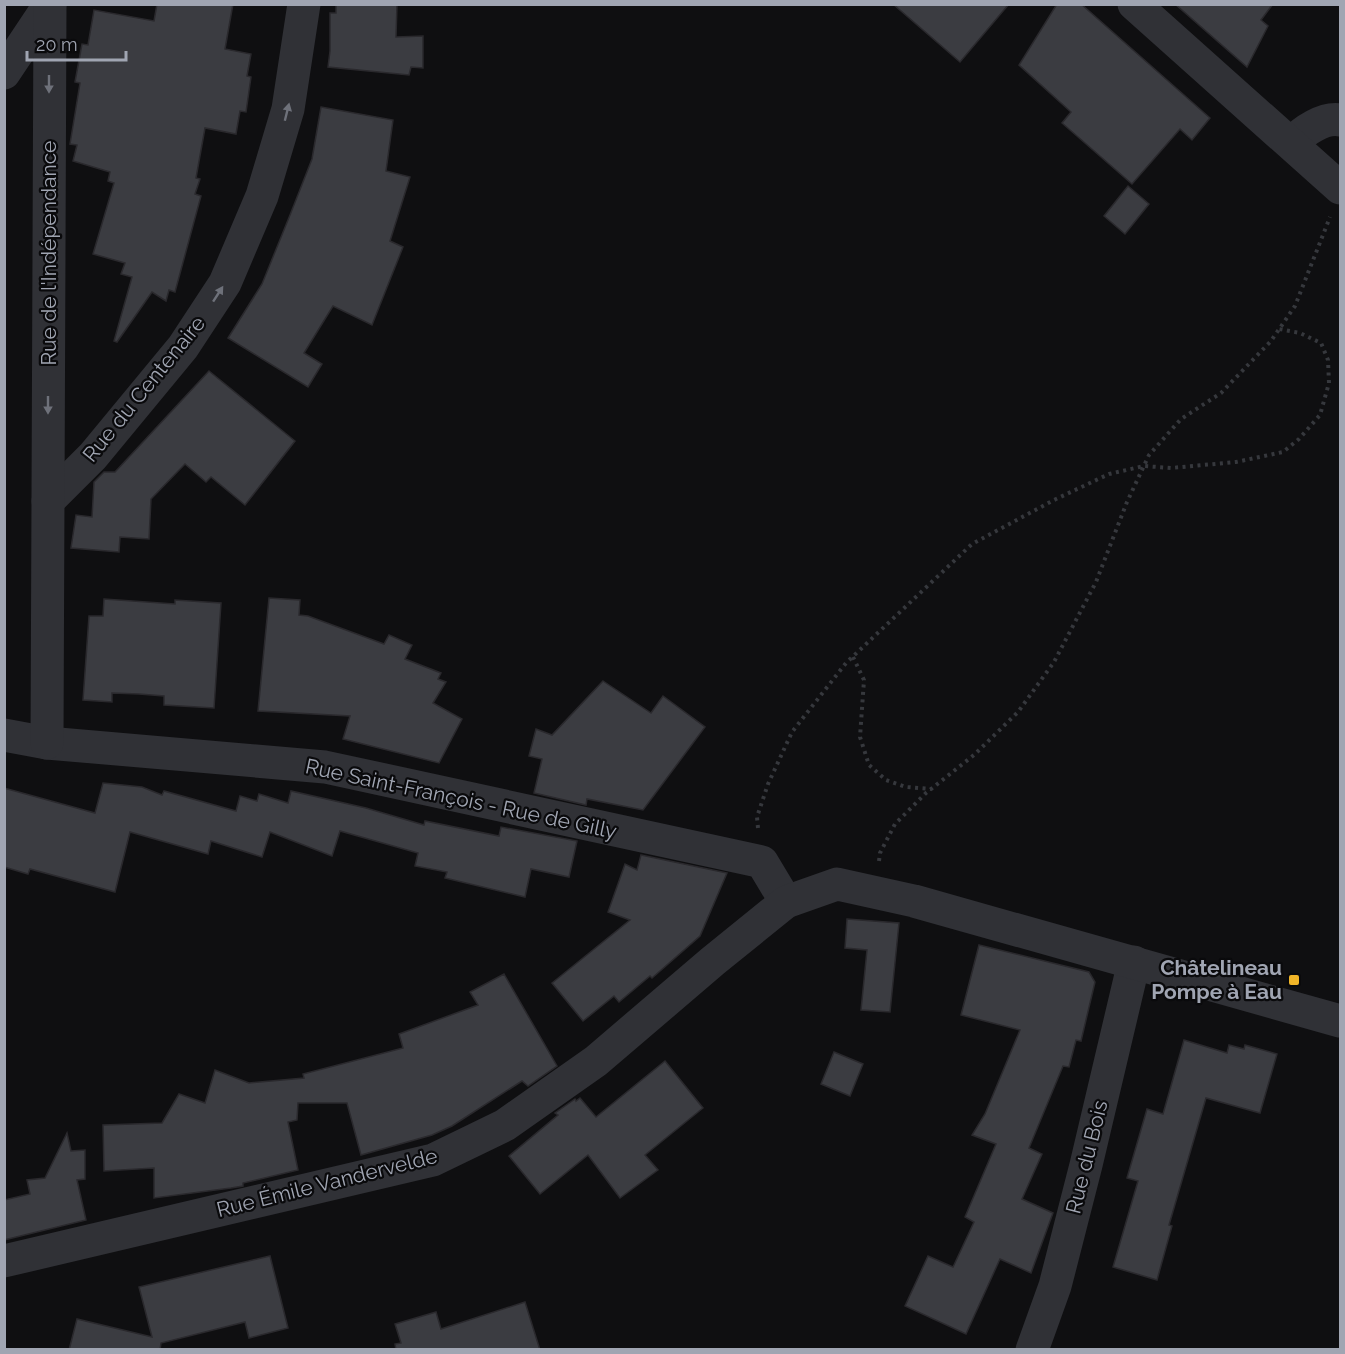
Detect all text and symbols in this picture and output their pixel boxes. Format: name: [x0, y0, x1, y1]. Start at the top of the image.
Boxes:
scale bar: [27, 24, 126, 62]
text: 20 m: [36, 34, 78, 55]
one-way arrow: [45, 75, 54, 94]
one-way arrow: [282, 103, 292, 122]
street label: Rue de l'Indépendance: [36, 141, 61, 365]
one-way arrow: [212, 286, 223, 302]
street label: Rue du Centenaire: [77, 311, 210, 467]
one-way arrow: [43, 396, 53, 415]
street label: Rue Saint-François - Rue de Gilly: [303, 753, 619, 844]
place label: Châtelineau Pompe à Eau: [1151, 955, 1282, 1004]
marker: Châtelineau Pompe à Eau: [1287, 973, 1301, 987]
street label: Rue du Bois: [1060, 1098, 1113, 1216]
street label: Rue Émile Vandervelde: [214, 1143, 440, 1222]

